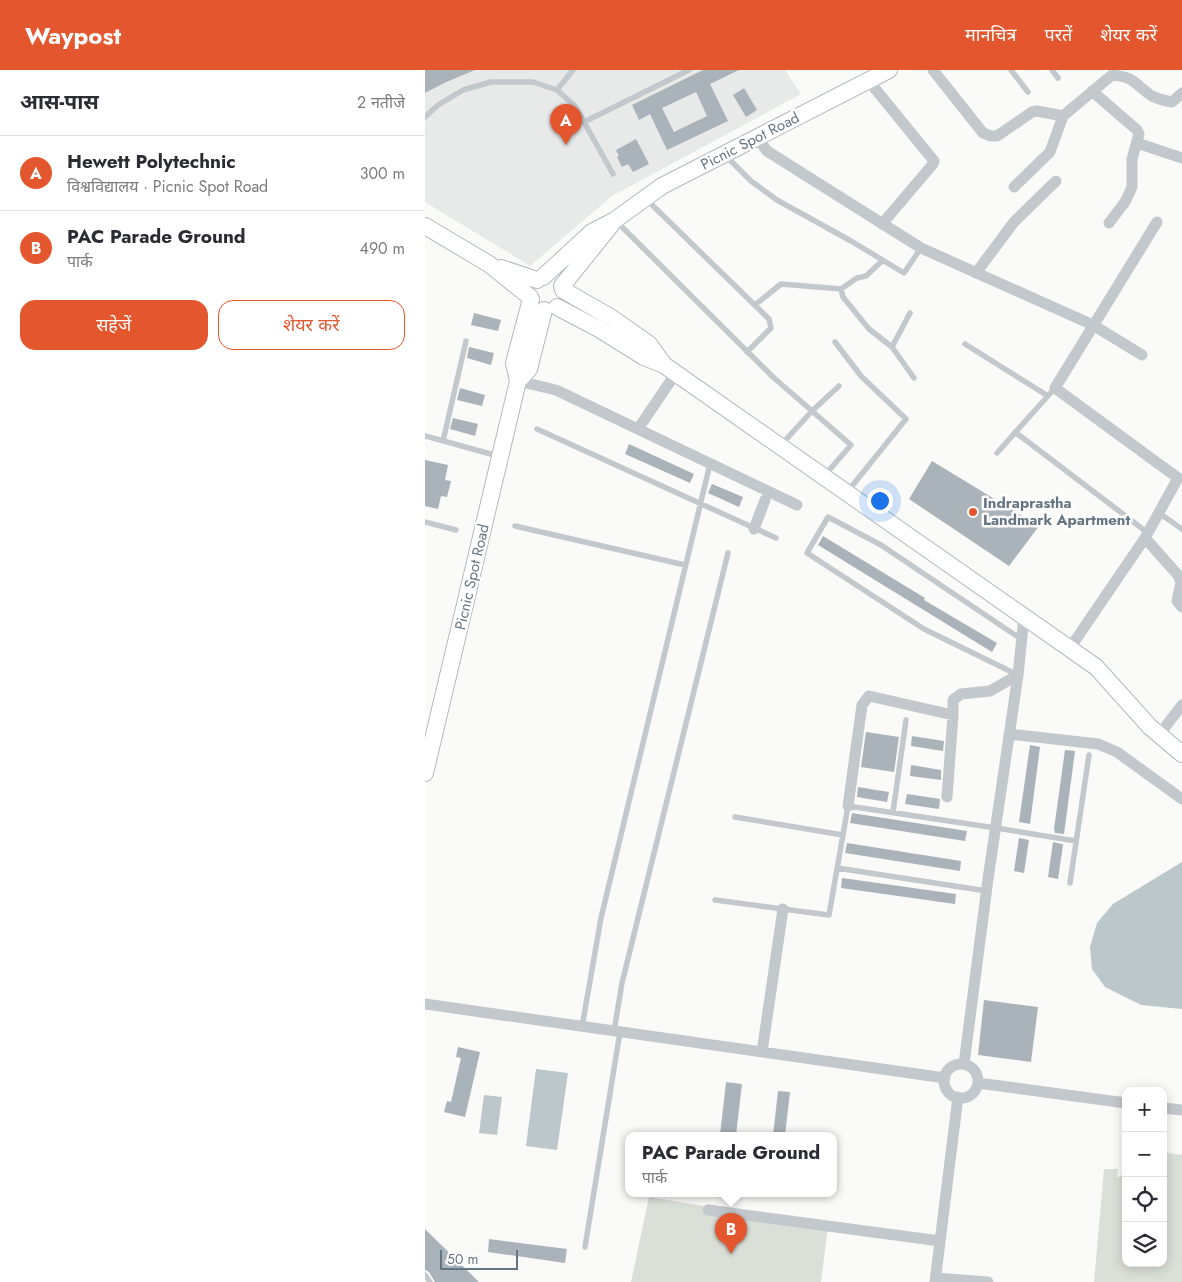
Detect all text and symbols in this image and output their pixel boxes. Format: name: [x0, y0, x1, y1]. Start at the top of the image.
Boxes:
text: Waypost: [25, 18, 121, 53]
text: मानचित्र: [965, 22, 1017, 48]
text: परतें: [1045, 22, 1072, 48]
text: शेयर करें: [1100, 22, 1157, 48]
text: आस-पास: [20, 87, 99, 117]
text: 2 नतीजे: [357, 91, 405, 114]
pin: A: [550, 104, 582, 145]
street label: Picnic Spot Road: [697, 107, 803, 175]
text: Hewett Polytechnic: [67, 148, 236, 175]
text: A: [30, 162, 42, 185]
text: 300 m: [360, 162, 405, 185]
text: विश्वविद्यालय · Picnic Spot Road: [67, 175, 268, 198]
text: PAC Parade Ground: [67, 223, 246, 250]
text: B: [31, 237, 41, 260]
text: 490 m: [360, 237, 405, 260]
text: पार्क: [67, 250, 93, 273]
button: सहेजें: [20, 300, 208, 350]
button: शेयर करें: [218, 300, 405, 350]
your location: [867, 488, 893, 514]
place label: Indraprastha Landmark Apartment: [983, 492, 1130, 531]
marker: Indraprastha Landmark Apartment: [967, 506, 979, 518]
street label: Picnic Spot Road: [449, 522, 495, 632]
map controls: [1122, 1087, 1167, 1267]
button: +: [1122, 1087, 1167, 1132]
popup: [625, 1132, 837, 1197]
button: −: [1122, 1132, 1167, 1177]
text: PAC Parade Ground: [642, 1139, 820, 1166]
text: पार्क: [642, 1166, 667, 1189]
button: locate: [1122, 1177, 1167, 1222]
pin: B: [715, 1213, 747, 1254]
button: layers: [1122, 1222, 1167, 1267]
scale bar: [440, 1247, 517, 1270]
text: 50 m: [447, 1249, 478, 1269]

